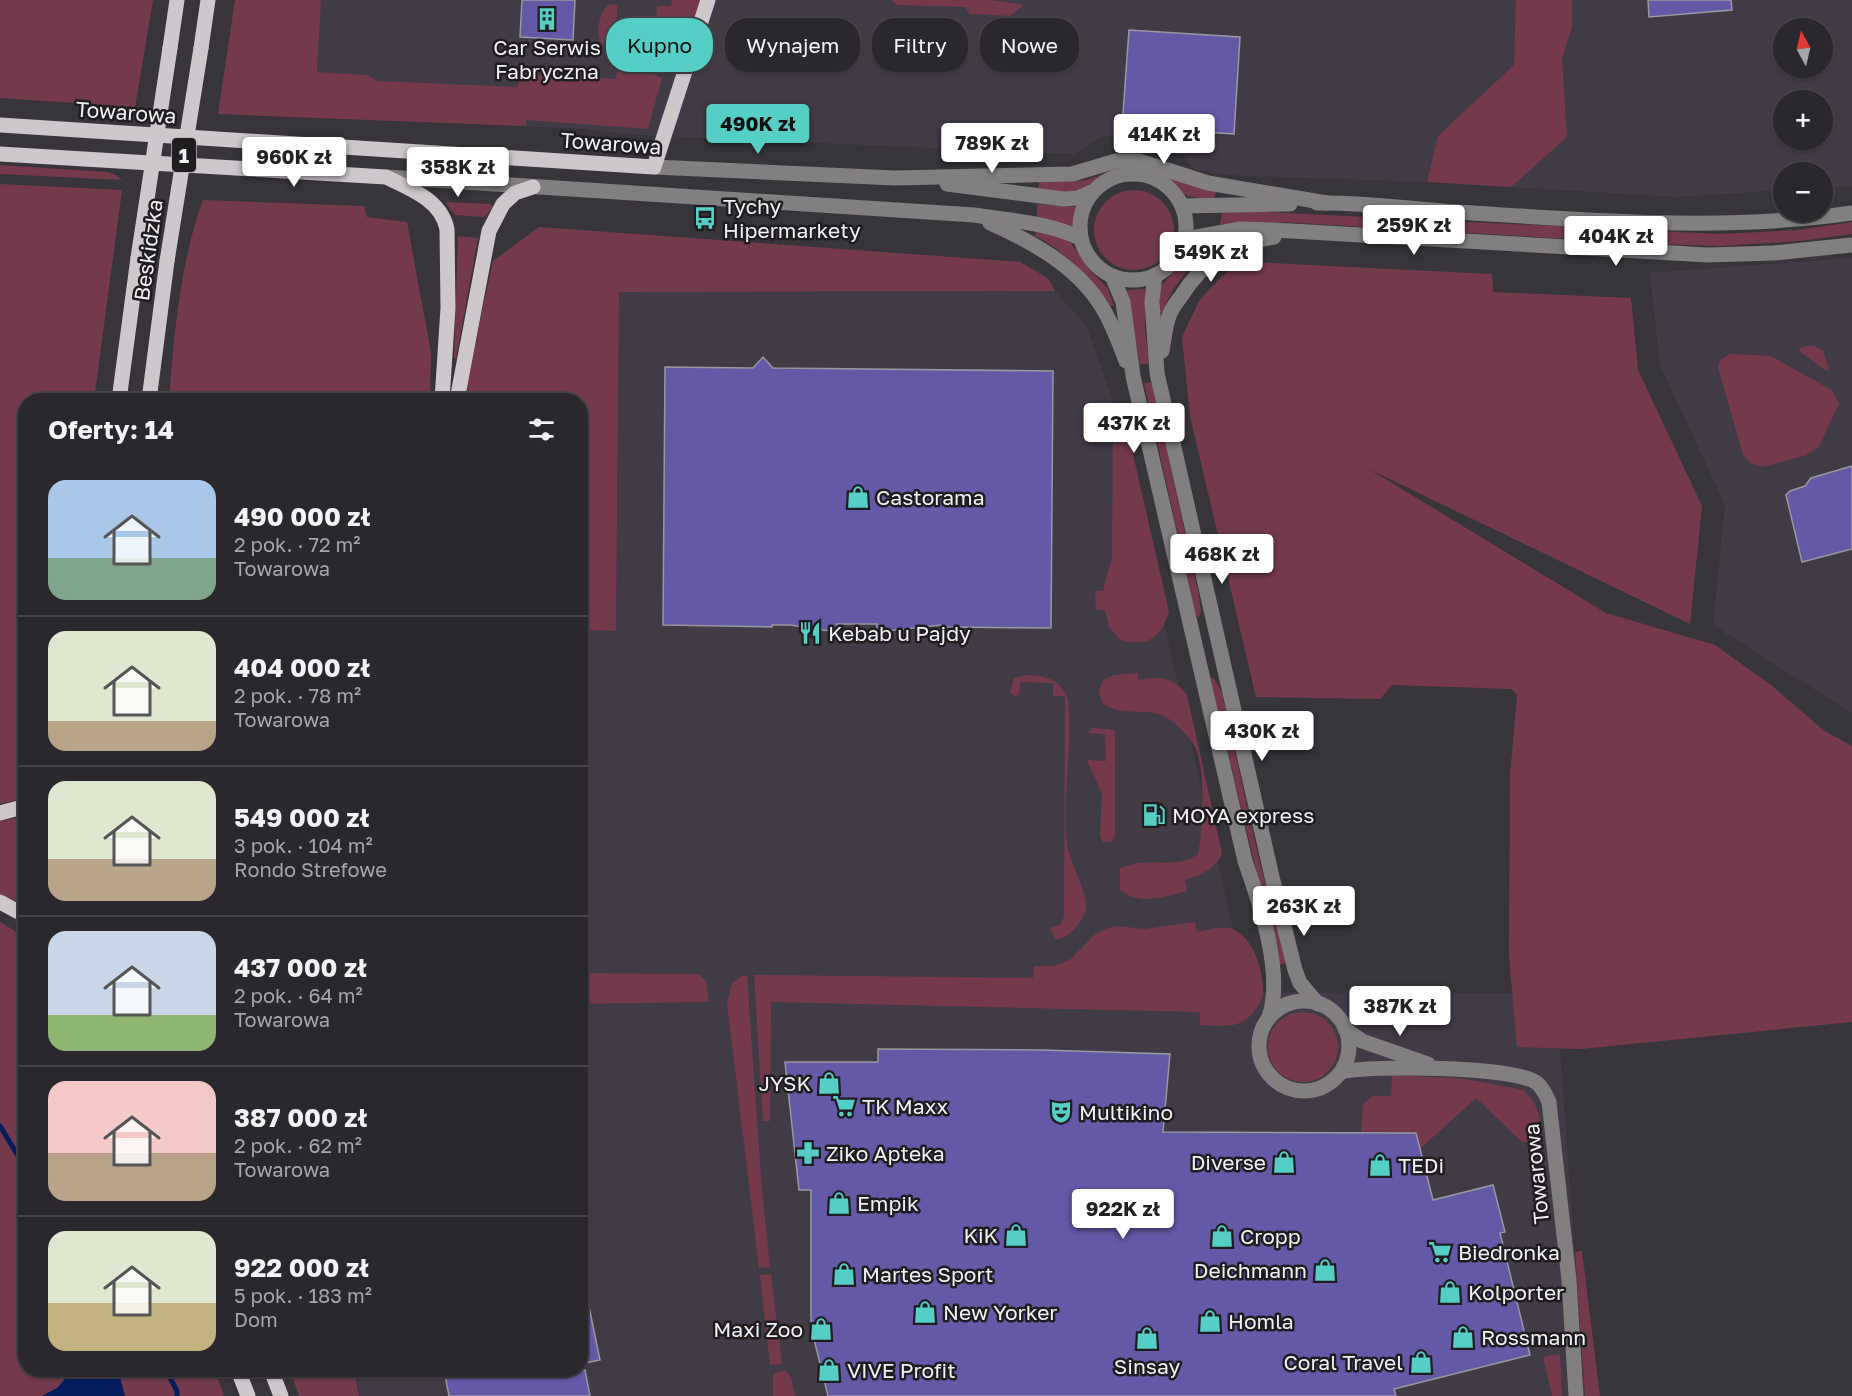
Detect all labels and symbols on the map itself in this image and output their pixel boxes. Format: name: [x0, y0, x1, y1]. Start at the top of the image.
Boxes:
building icon: Car Serwis Fabryczna: [534, 6, 560, 32]
north arrow: [1773, 18, 1833, 78]
place label: Car Serwis Fabryczna: [493, 34, 601, 84]
street label: Towarowa: [75, 96, 177, 128]
pin: 490K zł: [703, 104, 813, 155]
pin: 414K zł: [1109, 114, 1219, 165]
pin: 789K zł: [937, 123, 1047, 174]
street label: Towarowa: [560, 127, 662, 159]
pin: 960K zł: [239, 137, 349, 188]
road number: 1: [172, 138, 196, 172]
pin: 358K zł: [403, 147, 513, 198]
place label: Tychy Hipermarkety: [723, 193, 861, 243]
street label: Beskidzka: [128, 198, 168, 302]
bus stop icon: Tychy Hipermarkety: [692, 205, 718, 231]
pin: 259K zł: [1359, 205, 1469, 256]
pin: 404K zł: [1561, 216, 1671, 267]
pin: 549K zł: [1156, 232, 1266, 283]
pin: 437K zł: [1079, 403, 1189, 454]
shop icon: Castorama: [845, 484, 871, 510]
place label: Castorama: [876, 484, 985, 510]
pin: 468K zł: [1167, 534, 1277, 585]
restaurant icon: Kebab u Pajdy: [797, 620, 823, 646]
place label: Kebab u Pajdy: [828, 620, 971, 646]
pin: 430K zł: [1207, 711, 1317, 762]
fuel station icon: MOYA express: [1141, 802, 1167, 828]
place label: MOYA express: [1172, 802, 1314, 828]
pin: 263K zł: [1249, 886, 1359, 937]
pin: 387K zł: [1345, 986, 1455, 1037]
place label: JYSK: [758, 1070, 811, 1096]
shop icon: JYSK: [816, 1070, 842, 1096]
supermarket icon: TK Maxx: [831, 1093, 857, 1119]
place label: TK Maxx: [862, 1093, 948, 1119]
theatre icon: Multikino: [1048, 1099, 1074, 1125]
place label: Multikino: [1079, 1099, 1173, 1125]
street label: Towarowa: [1518, 1123, 1554, 1225]
pharmacy icon: Ziko Apteka: [795, 1140, 821, 1166]
place label: Ziko Apteka: [826, 1140, 945, 1166]
place label: Diverse: [1191, 1149, 1266, 1175]
shop icon: Diverse: [1271, 1149, 1297, 1175]
shop icon: TEDi: [1367, 1152, 1393, 1178]
place label: TEDi: [1398, 1152, 1444, 1178]
pin: 922K zł: [1068, 1189, 1178, 1240]
shop icon: Empik: [826, 1190, 852, 1216]
place label: Empik: [857, 1190, 919, 1216]
place label: KiK: [963, 1222, 998, 1248]
shop icon: KiK: [1003, 1222, 1029, 1248]
shop icon: Cropp: [1209, 1223, 1235, 1249]
place label: Cropp: [1240, 1223, 1301, 1249]
supermarket icon: Biedronka: [1427, 1239, 1453, 1265]
place label: Biedronka: [1458, 1239, 1560, 1265]
place label: Deichmann: [1194, 1257, 1307, 1283]
shop icon: Deichmann: [1312, 1257, 1338, 1283]
shop icon: Martes Sport: [831, 1261, 857, 1287]
place label: Martes Sport: [862, 1261, 993, 1287]
shop icon: Kolporter: [1437, 1279, 1463, 1305]
place label: Kolporter: [1468, 1279, 1564, 1305]
shop icon: New Yorker: [912, 1299, 938, 1325]
place label: New Yorker: [943, 1299, 1058, 1325]
shop icon: Homla: [1197, 1308, 1223, 1334]
place label: Homla: [1228, 1308, 1294, 1334]
place label: Maxi Zoo: [713, 1316, 803, 1342]
shop icon: Maxi Zoo: [808, 1316, 834, 1342]
shop icon: Rossmann: [1450, 1324, 1476, 1350]
place label: Rossmann: [1481, 1324, 1586, 1350]
shop icon: Sinsay: [1134, 1325, 1160, 1351]
place label: Coral Travel: [1284, 1349, 1403, 1375]
shop icon: Coral Travel: [1408, 1349, 1434, 1375]
place label: Sinsay: [1114, 1353, 1180, 1379]
shop icon: VIVE Profit: [816, 1357, 842, 1383]
place label: VIVE Profit: [847, 1357, 956, 1383]

